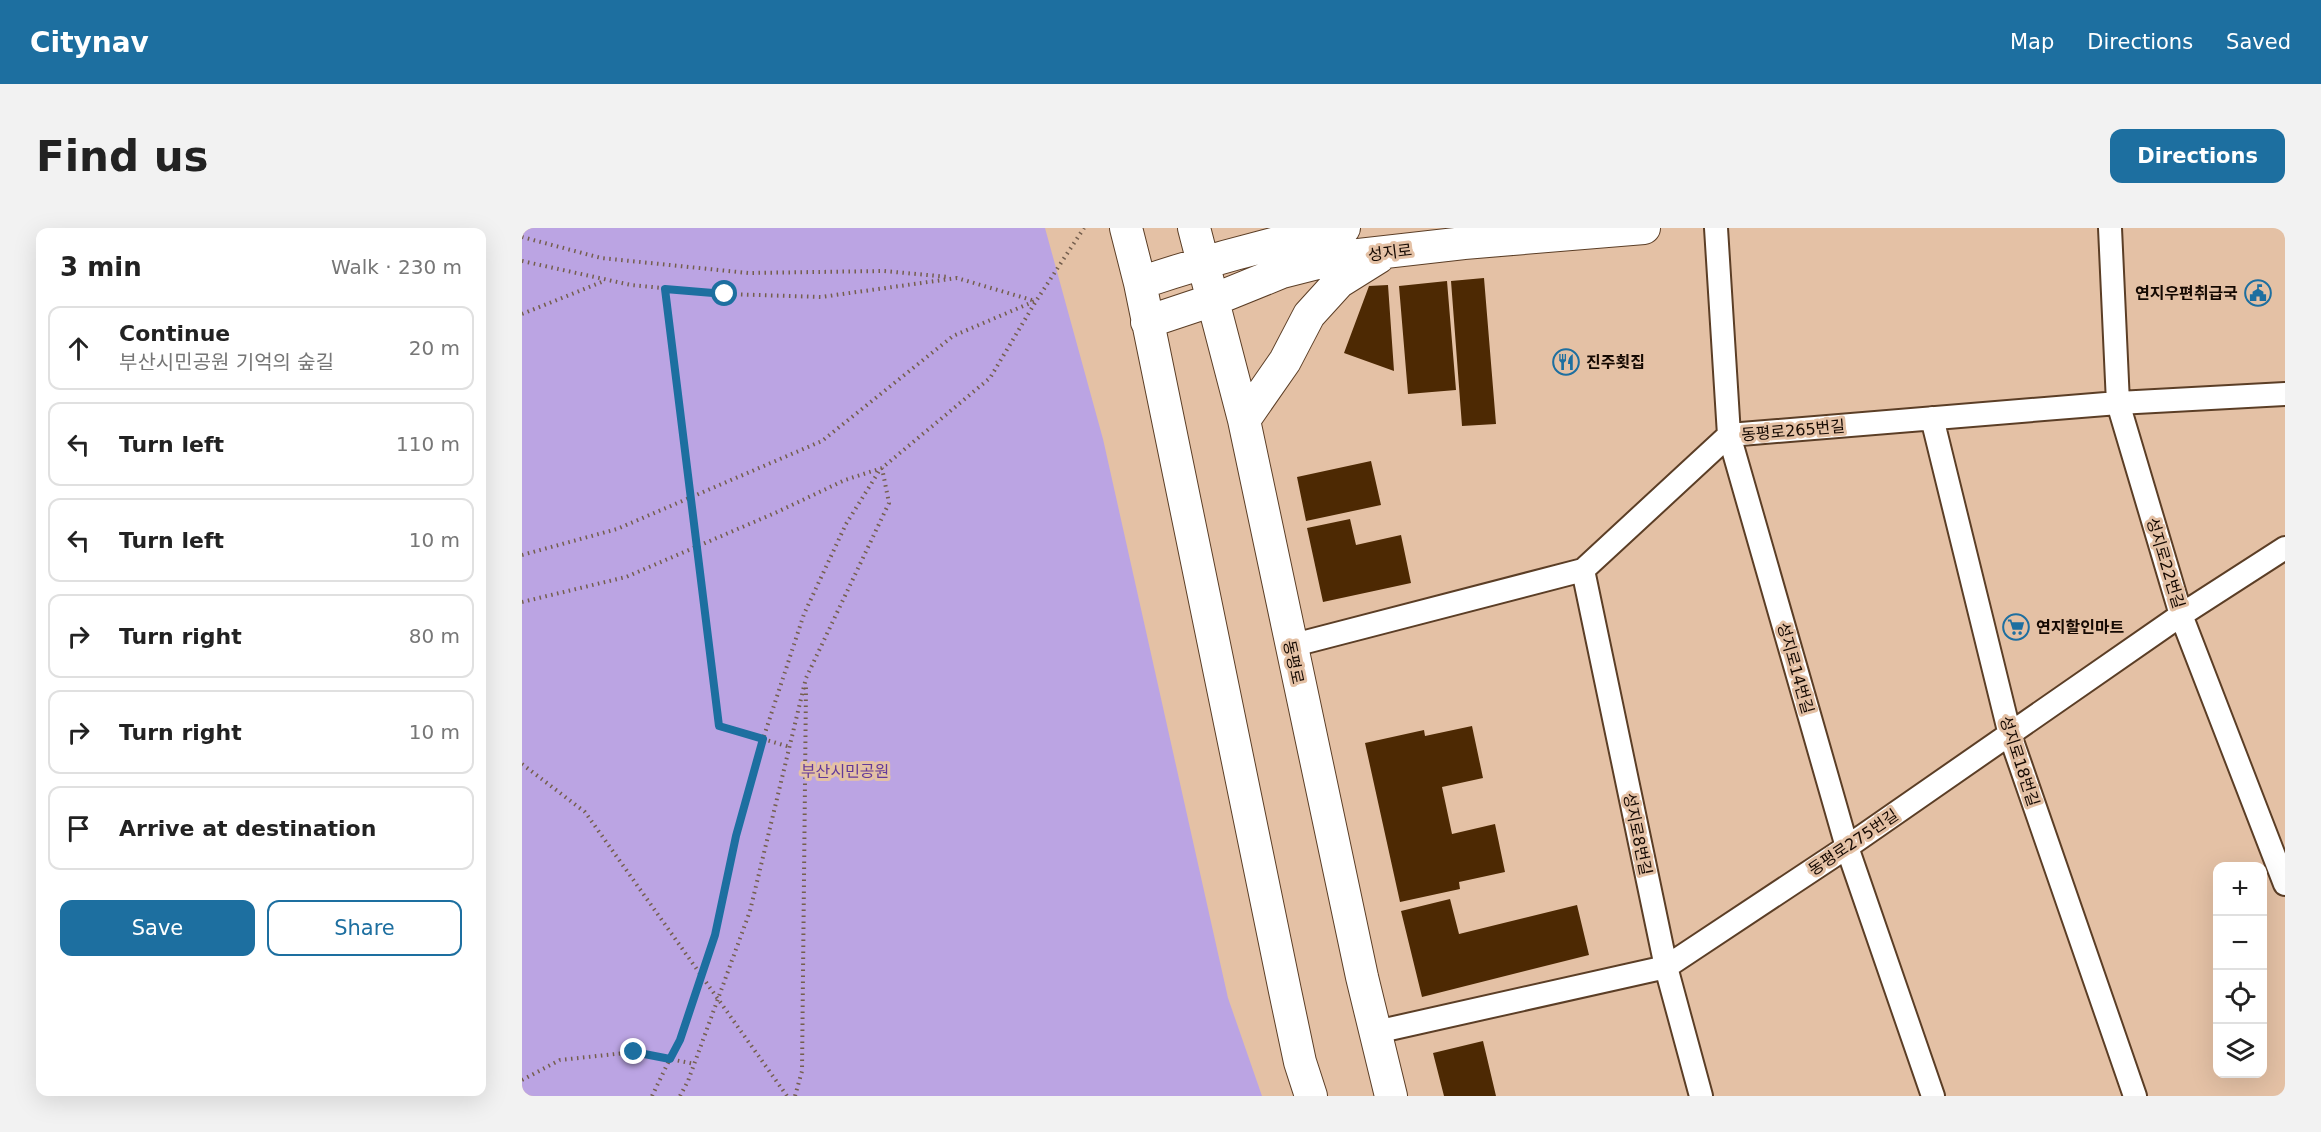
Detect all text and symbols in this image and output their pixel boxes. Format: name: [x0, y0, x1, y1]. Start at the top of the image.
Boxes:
text: Citynav: [30, 26, 149, 59]
text: Map: [2010, 30, 2054, 54]
text: Directions: [2087, 30, 2193, 54]
text: Saved: [2226, 30, 2291, 54]
button: Directions: [2110, 129, 2285, 183]
text: Find us: [36, 132, 209, 181]
street label: 성지로: [1367, 240, 1413, 265]
text: 3 min: [60, 252, 142, 282]
text: Walk · 230 m: [331, 255, 462, 279]
public building icon: 연지우편취급국: [2243, 278, 2273, 308]
route start: [711, 280, 737, 306]
place label: 연지우편취급국: [2135, 284, 2238, 303]
text: Continue: [119, 321, 230, 346]
icon: ahead: [62, 332, 95, 365]
text: 20 m: [409, 336, 460, 360]
restaurant icon: 진주횟집: [1551, 347, 1581, 377]
text: 부산시민공원 기억의 숲길: [119, 350, 334, 374]
place label: 진주횟집: [1586, 353, 1645, 372]
street label: 동평로265번길: [1740, 416, 1846, 445]
icon: left: [62, 428, 95, 461]
text: Turn left: [119, 432, 224, 457]
text: 110 m: [396, 432, 460, 456]
street label: 성지로22번길: [2143, 515, 2188, 611]
icon: left: [62, 524, 95, 557]
text: Turn left: [119, 528, 224, 553]
text: 10 m: [409, 528, 460, 552]
supermarket icon: 연지할인마트: [2001, 612, 2031, 642]
place label: 연지할인마트: [2036, 618, 2125, 637]
icon: right: [62, 620, 95, 653]
street label: 성지로14번길: [1773, 620, 1818, 716]
text: Turn right: [119, 624, 242, 649]
text: 80 m: [409, 624, 460, 648]
street label: 동평로: [1280, 639, 1307, 686]
street label: 성지로18번길: [1996, 714, 2043, 809]
icon: right: [62, 716, 95, 749]
text: Turn right: [119, 720, 242, 745]
text: 10 m: [409, 720, 460, 744]
park label: 부산시민공원: [801, 762, 889, 781]
street label: 성지로8번길: [1620, 791, 1656, 877]
street label: 동평로275번길: [1805, 805, 1902, 879]
icon: arrive: [62, 812, 95, 845]
text: Arrive at destination: [119, 816, 376, 841]
map controls: [2213, 862, 2267, 1078]
button: +: [2213, 862, 2267, 916]
button: Save: [60, 900, 255, 956]
button: Share: [267, 900, 462, 956]
button: −: [2213, 916, 2267, 970]
button: locate: [2213, 970, 2267, 1024]
button: layers: [2213, 1024, 2267, 1078]
route end: [620, 1038, 646, 1064]

